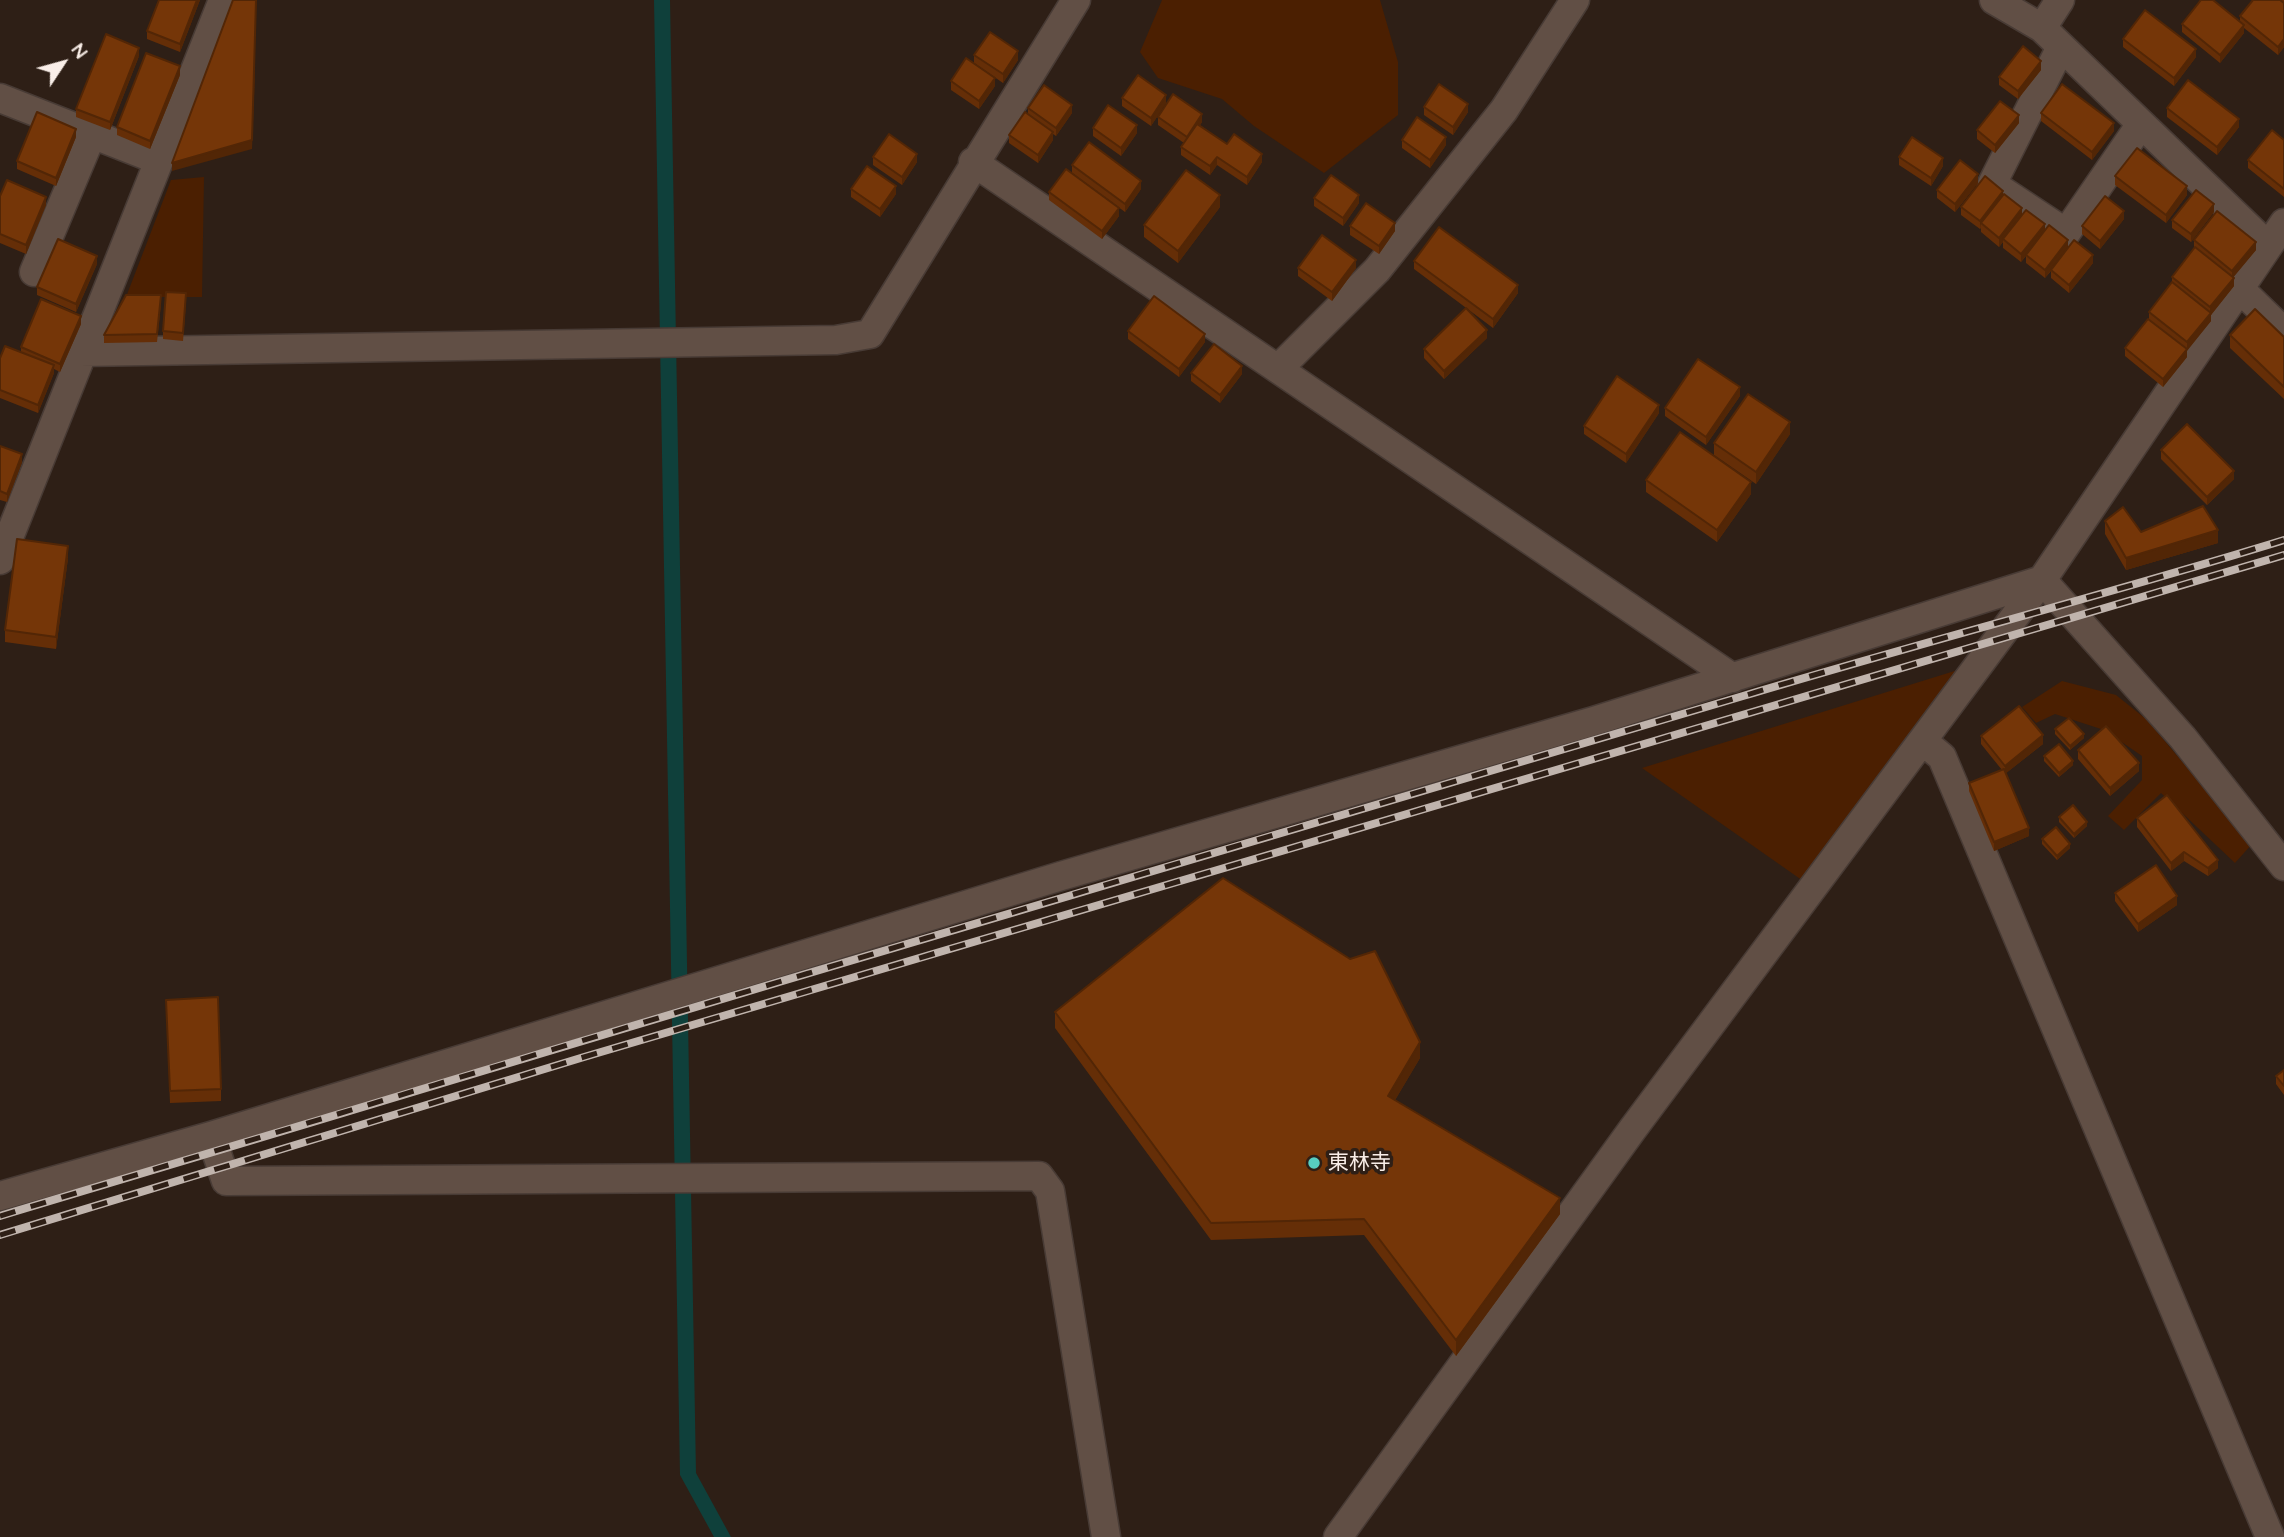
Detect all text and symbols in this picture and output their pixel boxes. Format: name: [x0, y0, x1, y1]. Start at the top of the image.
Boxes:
north arrow: [28, 28, 98, 98]
text: N: [66, 38, 94, 63]
place label: 東林寺: [1328, 1150, 1391, 1176]
marker: 東林寺: [1306, 1155, 1322, 1171]

